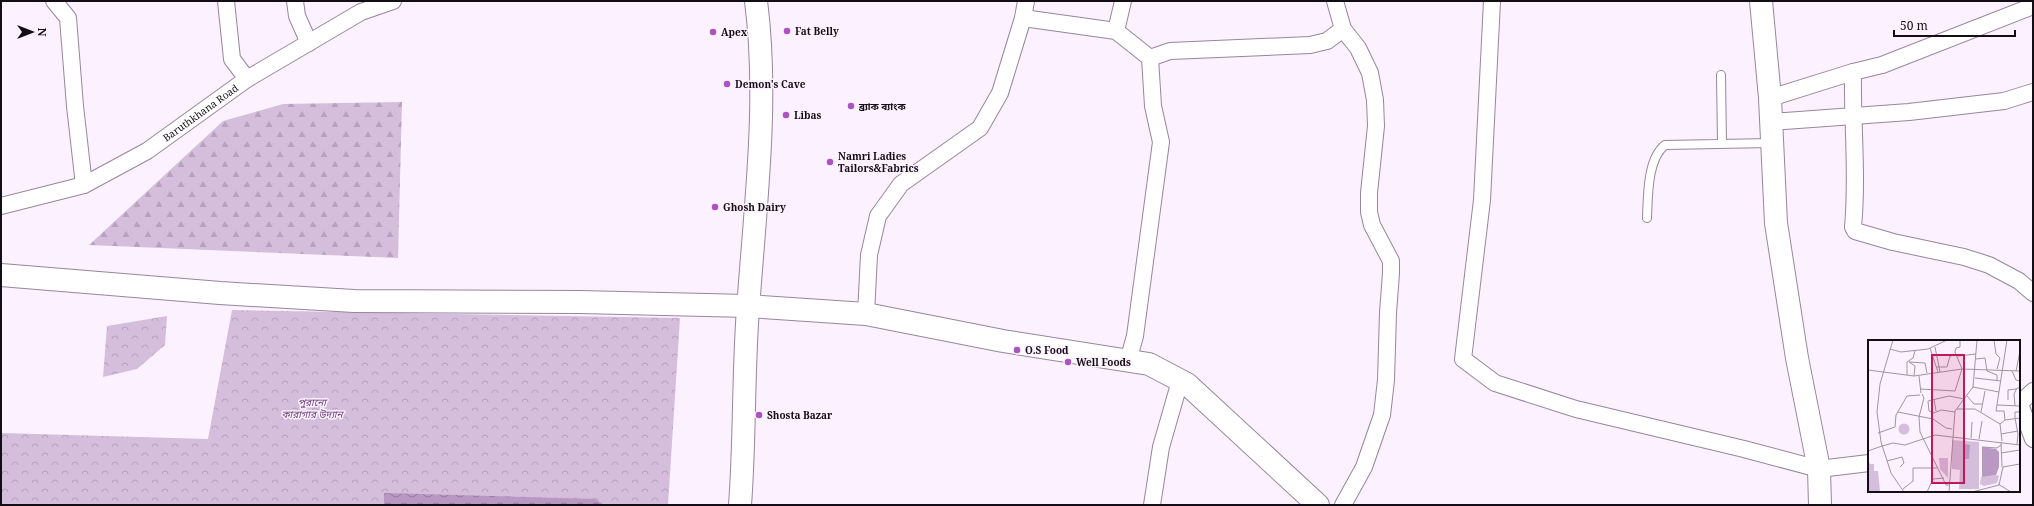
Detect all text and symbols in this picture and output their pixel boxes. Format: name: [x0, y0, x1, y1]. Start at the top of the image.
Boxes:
north arrow: [12, 12, 52, 52]
scale bar: [1894, 12, 2015, 38]
text: 50 m: [1900, 17, 1928, 34]
place label: Fat Belly: [795, 24, 839, 38]
place label: Apex: [721, 25, 748, 39]
marker: Fat Belly: [782, 26, 792, 36]
marker: Apex: [708, 27, 718, 37]
text: N: [35, 28, 50, 37]
place label: Demon's Cave: [735, 77, 806, 91]
marker: Demon's Cave: [722, 79, 732, 89]
street label: Baruthkhana Road: [160, 81, 241, 144]
place label: ব্র্যাক ব্যাংক: [858, 99, 906, 113]
marker: ব্র্যাক ব্যাংক: [846, 101, 856, 111]
place label: Libas: [794, 108, 822, 122]
marker: Libas: [781, 110, 791, 120]
place label: Namri Ladies Tailors&Fabrics: [838, 149, 919, 175]
marker: Namri Ladies Tailors&Fabrics: [825, 157, 835, 167]
place label: Ghosh Dairy: [723, 200, 786, 214]
marker: Ghosh Dairy: [710, 202, 720, 212]
inset map: [1868, 340, 2020, 492]
place label: O.S Food: [1025, 343, 1069, 357]
marker: O.S Food: [1012, 345, 1022, 355]
place label: Well Foods: [1076, 355, 1131, 369]
marker: Well Foods: [1063, 357, 1073, 367]
park label: পুরানো কারাগার উদ্যান: [281, 395, 345, 421]
place label: Shosta Bazar: [767, 408, 833, 422]
marker: Shosta Bazar: [754, 410, 764, 420]

